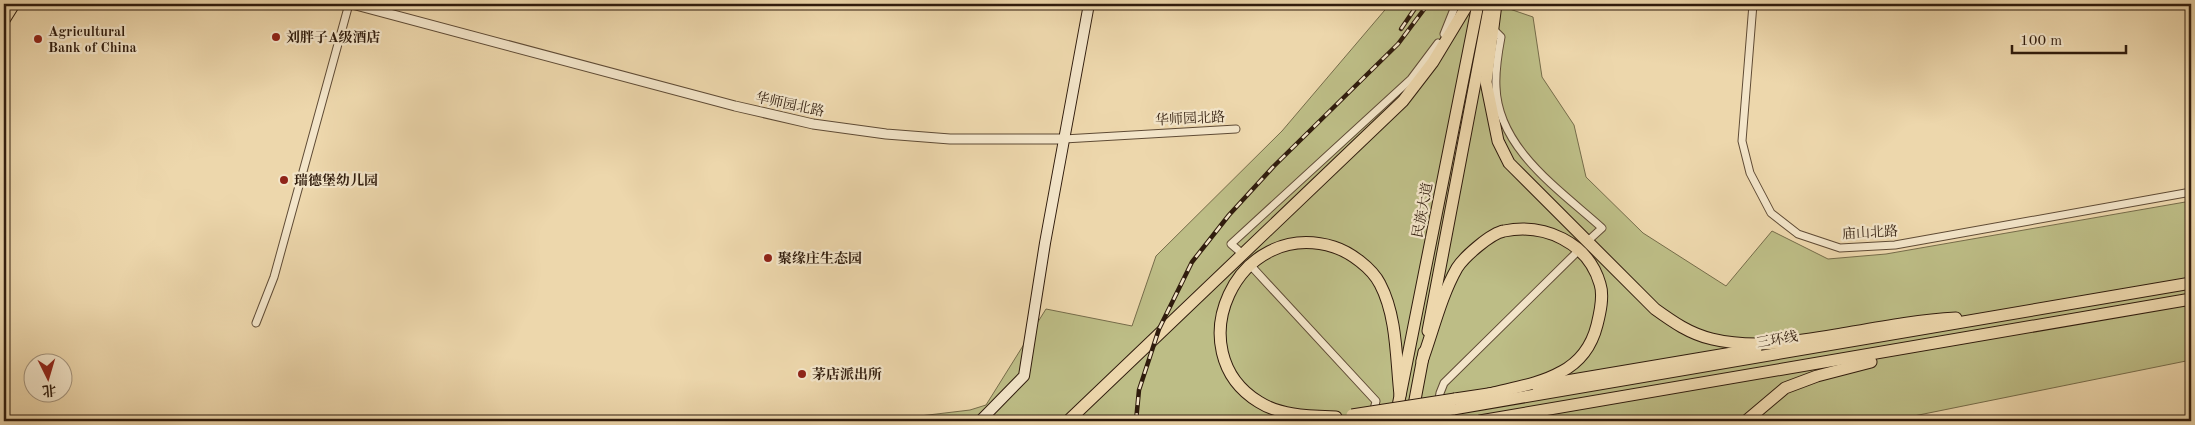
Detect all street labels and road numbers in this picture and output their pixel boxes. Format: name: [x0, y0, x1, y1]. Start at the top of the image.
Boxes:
street label: 华师园北路: [754, 90, 826, 119]
street label: 华师园北路: [1155, 109, 1225, 128]
street label: 民族大道: [1410, 181, 1435, 239]
street label: 庙山北路: [1842, 224, 1898, 241]
street label: 三环线: [1755, 328, 1799, 351]

